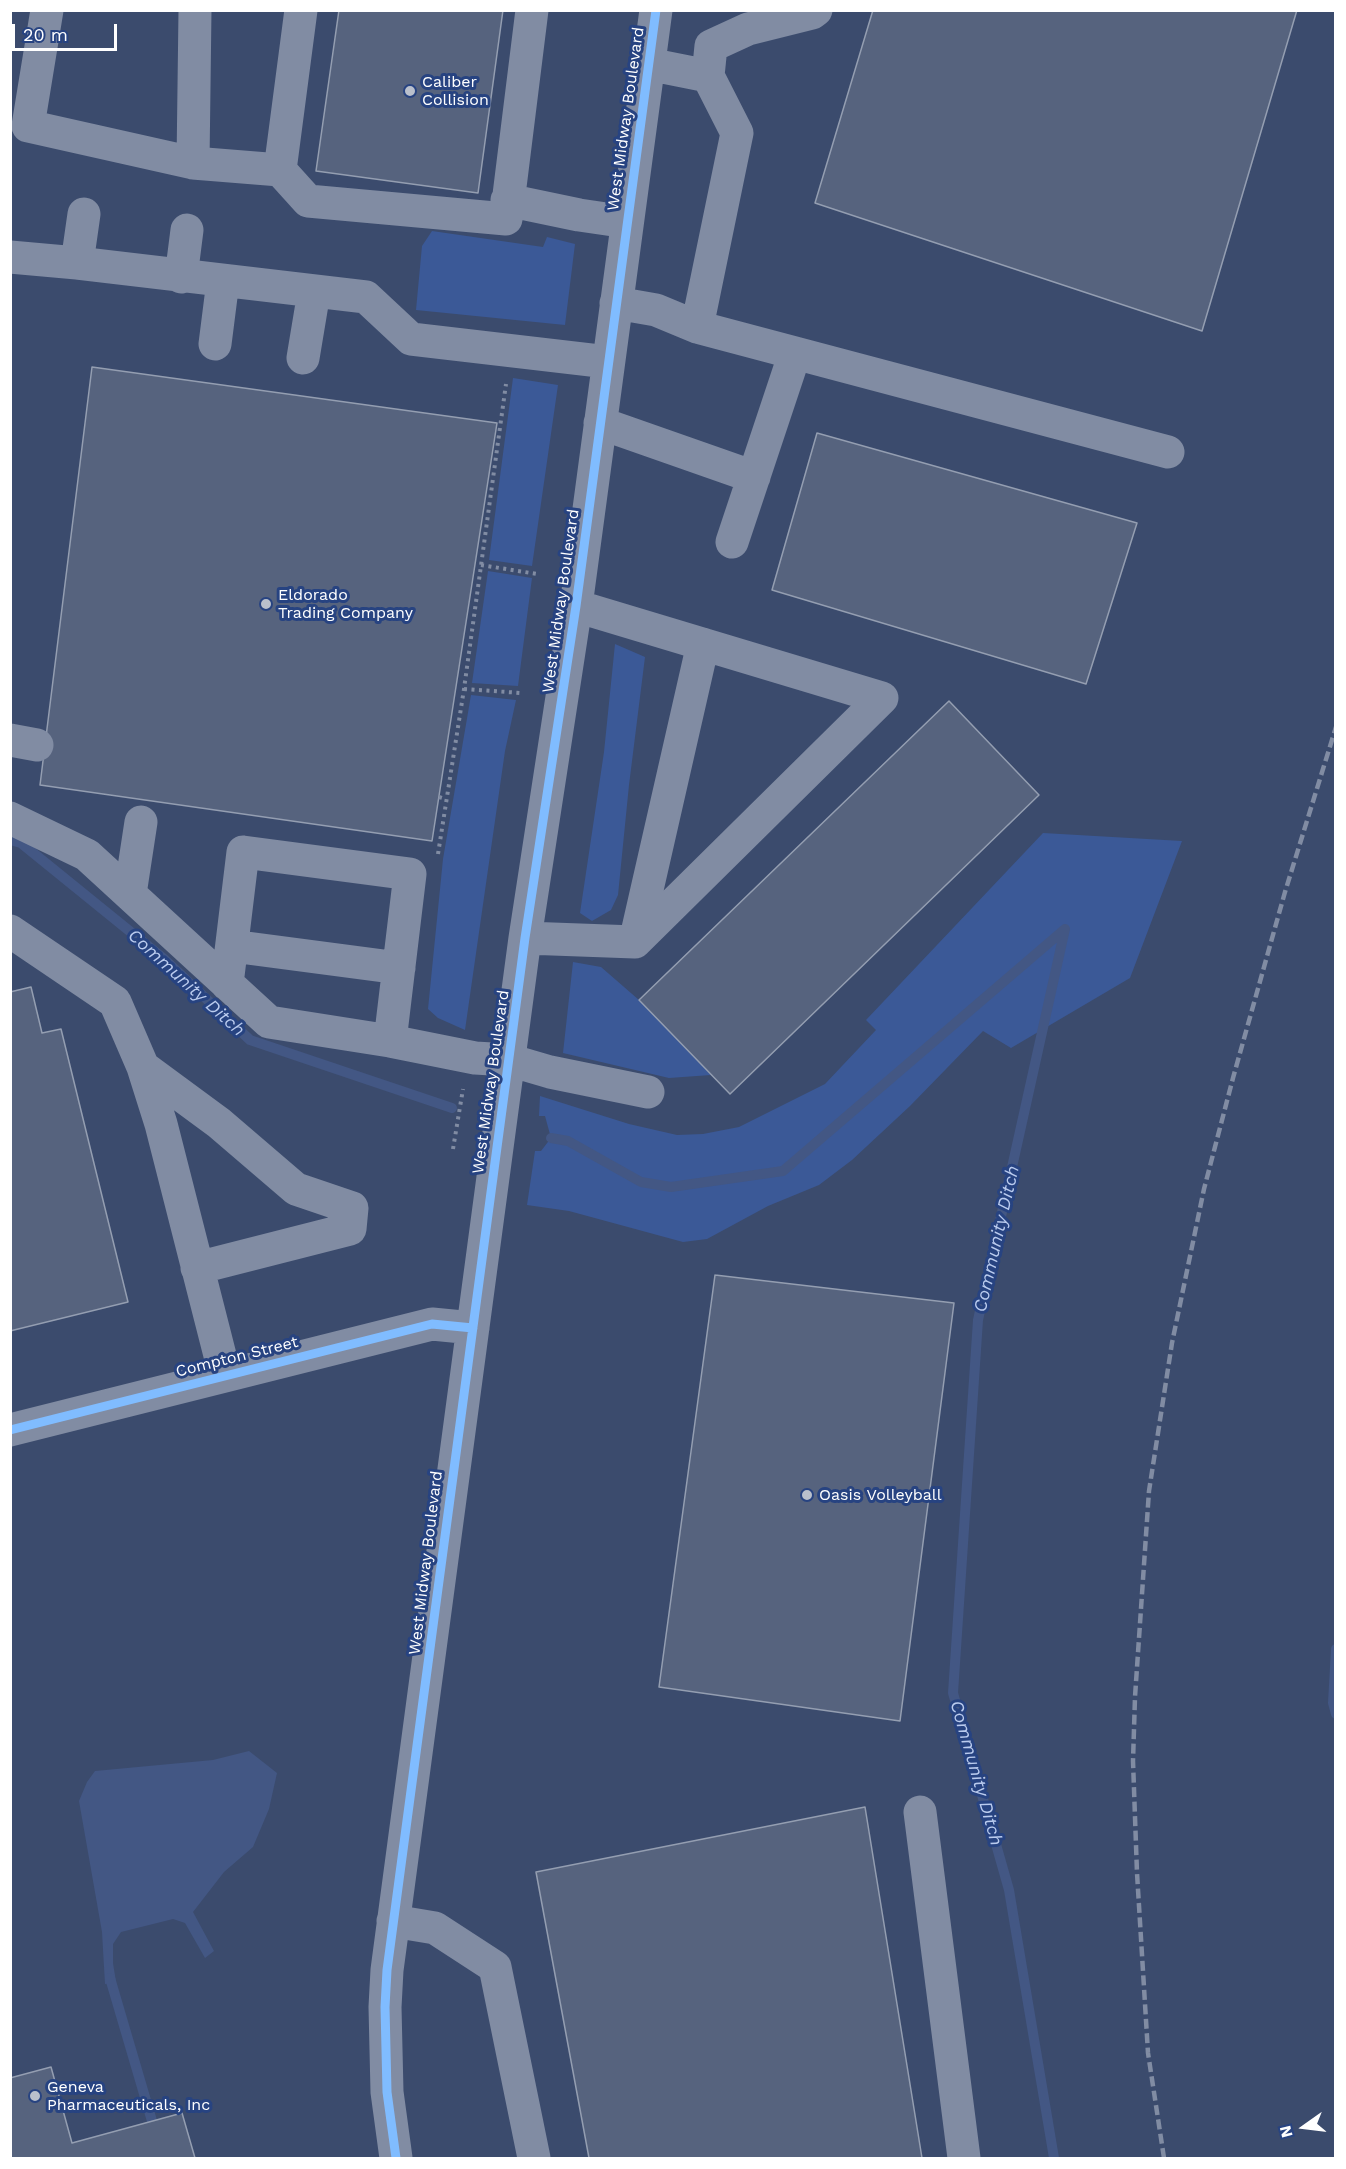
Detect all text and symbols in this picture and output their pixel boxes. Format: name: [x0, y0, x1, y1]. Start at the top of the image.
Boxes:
scale bar: [15, 12, 120, 50]
text: 20 m: [23, 24, 68, 45]
street label: West Midway Boulevard: [604, 26, 648, 212]
place label: Caliber Collision: [422, 72, 489, 110]
marker: Caliber Collision: [403, 84, 417, 98]
street label: West Midway Boulevard: [539, 508, 583, 694]
place label: Eldorado Trading Company: [278, 585, 413, 623]
marker: Eldorado Trading Company: [259, 597, 273, 611]
water label: Community Ditch: [123, 925, 249, 1041]
street label: West Midway Boulevard: [469, 989, 513, 1175]
water label: Community Ditch: [970, 1164, 1024, 1314]
street label: Compton Street: [174, 1333, 300, 1381]
street label: West Midway Boulevard: [405, 1470, 447, 1656]
place label: Oasis Volleyball: [819, 1485, 942, 1505]
marker: Oasis Volleyball: [800, 1488, 814, 1502]
water label: Community Ditch: [945, 1698, 1007, 1848]
place label: Geneva Pharmaceuticals, Inc: [47, 2077, 210, 2115]
marker: Geneva Pharmaceuticals, Inc: [28, 2089, 42, 2103]
north arrow: [1274, 2097, 1334, 2157]
text: N: [1275, 2123, 1297, 2140]

